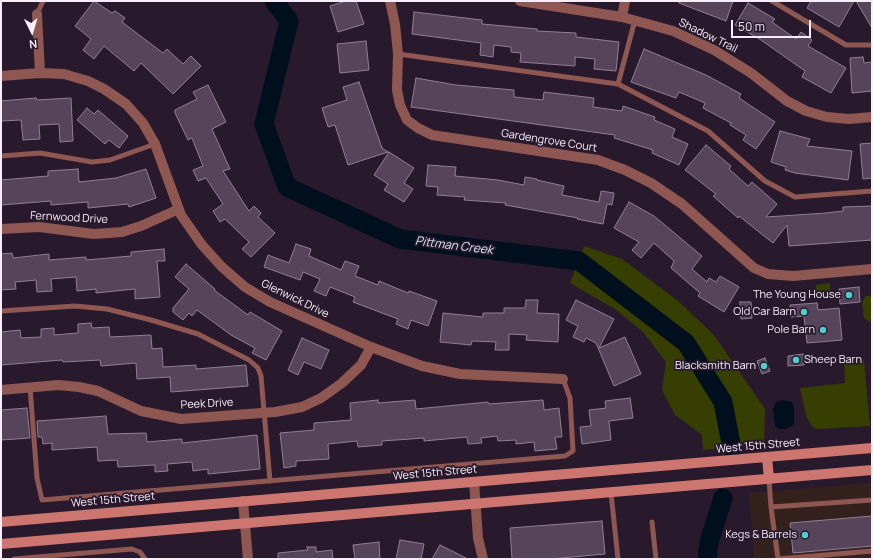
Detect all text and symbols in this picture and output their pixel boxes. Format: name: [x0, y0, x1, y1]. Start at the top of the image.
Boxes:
north arrow: [12, 12, 52, 52]
scale bar: [733, 12, 813, 38]
street label: Shadow Trail: [676, 16, 740, 56]
text: 50 m: [738, 18, 765, 35]
text: N: [28, 37, 38, 52]
street label: Gardengrove Court: [500, 127, 598, 155]
street label: Fernwood Drive: [30, 209, 108, 227]
water label: Pittman Creek: [414, 234, 494, 258]
street label: Glenwick Drive: [259, 277, 331, 321]
place label: The Young House: [753, 288, 841, 302]
marker: The Young House: [844, 290, 854, 300]
place label: Old Car Barn: [733, 305, 796, 319]
marker: Old Car Barn: [799, 307, 809, 317]
place label: Pole Barn: [767, 323, 815, 337]
marker: Pole Barn: [818, 325, 828, 335]
place label: Sheep Barn: [804, 353, 862, 367]
marker: Sheep Barn: [791, 355, 801, 365]
place label: Blacksmith Barn: [675, 359, 756, 373]
marker: Blacksmith Barn: [759, 361, 769, 371]
street label: Peek Drive: [180, 396, 234, 412]
street label: West 15th Street: [715, 436, 801, 456]
street label: West 15th Street: [392, 463, 478, 483]
street label: West 15th Street: [70, 490, 156, 510]
place label: Kegs & Barrels: [725, 528, 797, 542]
marker: Kegs & Barrels: [800, 530, 810, 540]

